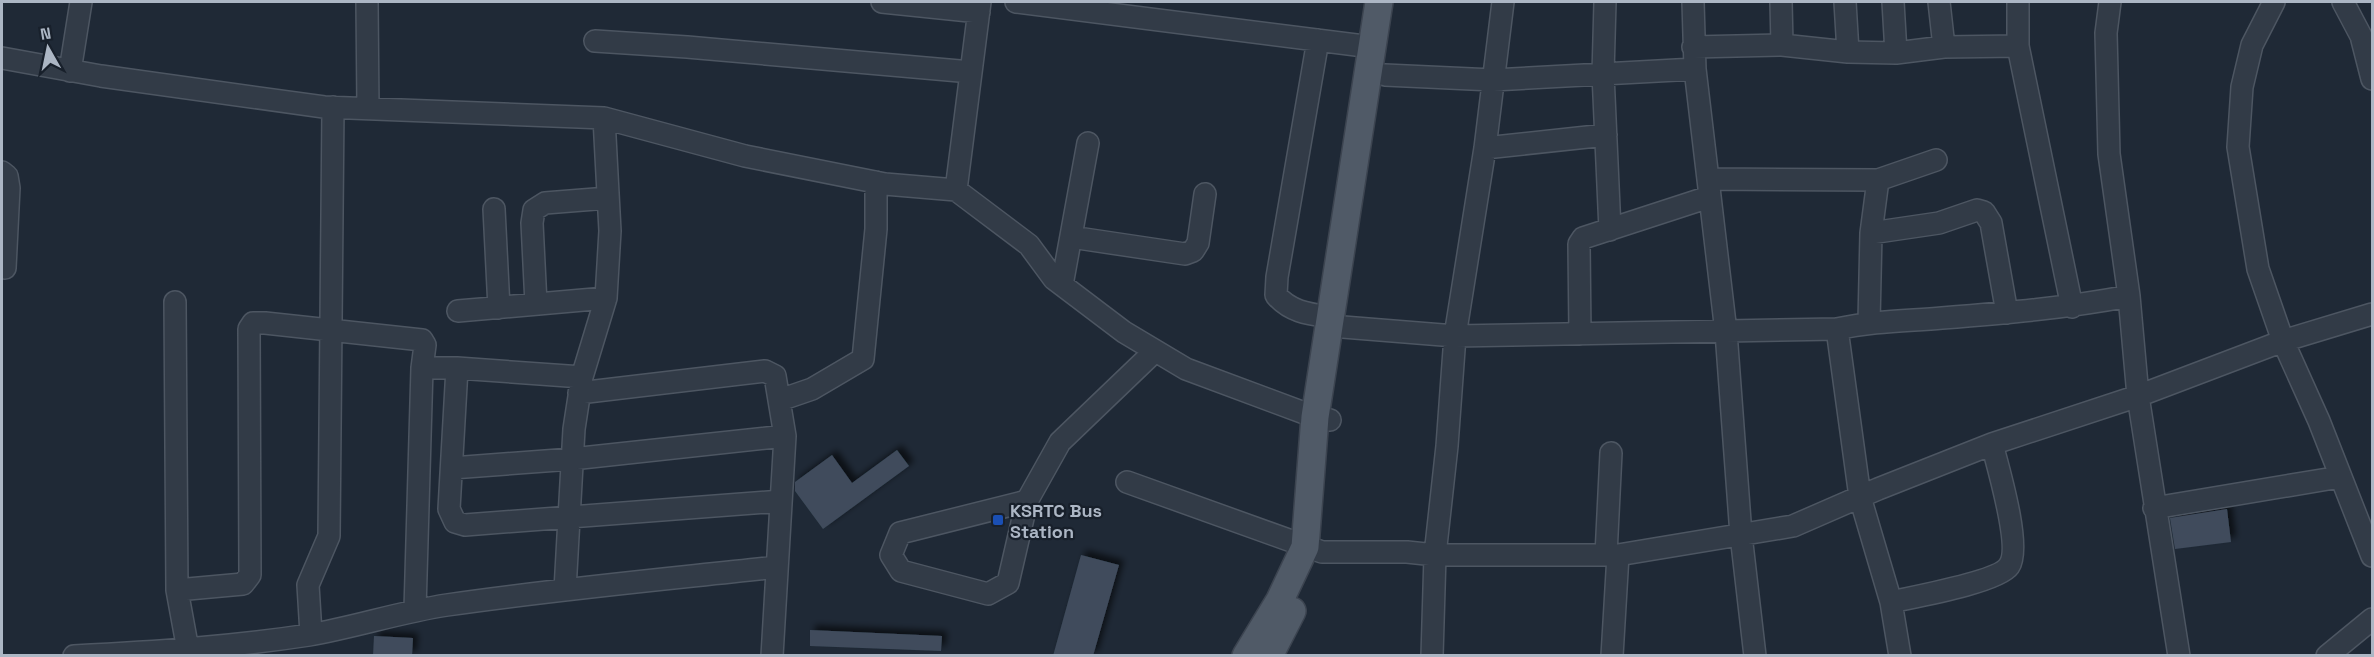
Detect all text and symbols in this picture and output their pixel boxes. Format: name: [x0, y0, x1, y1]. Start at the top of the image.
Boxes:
north arrow: [18, 18, 78, 78]
text: N: [39, 22, 53, 45]
place label: KSRTC Bus Station: [1010, 499, 1102, 543]
marker: KSRTC Bus Station: [991, 513, 1005, 527]

